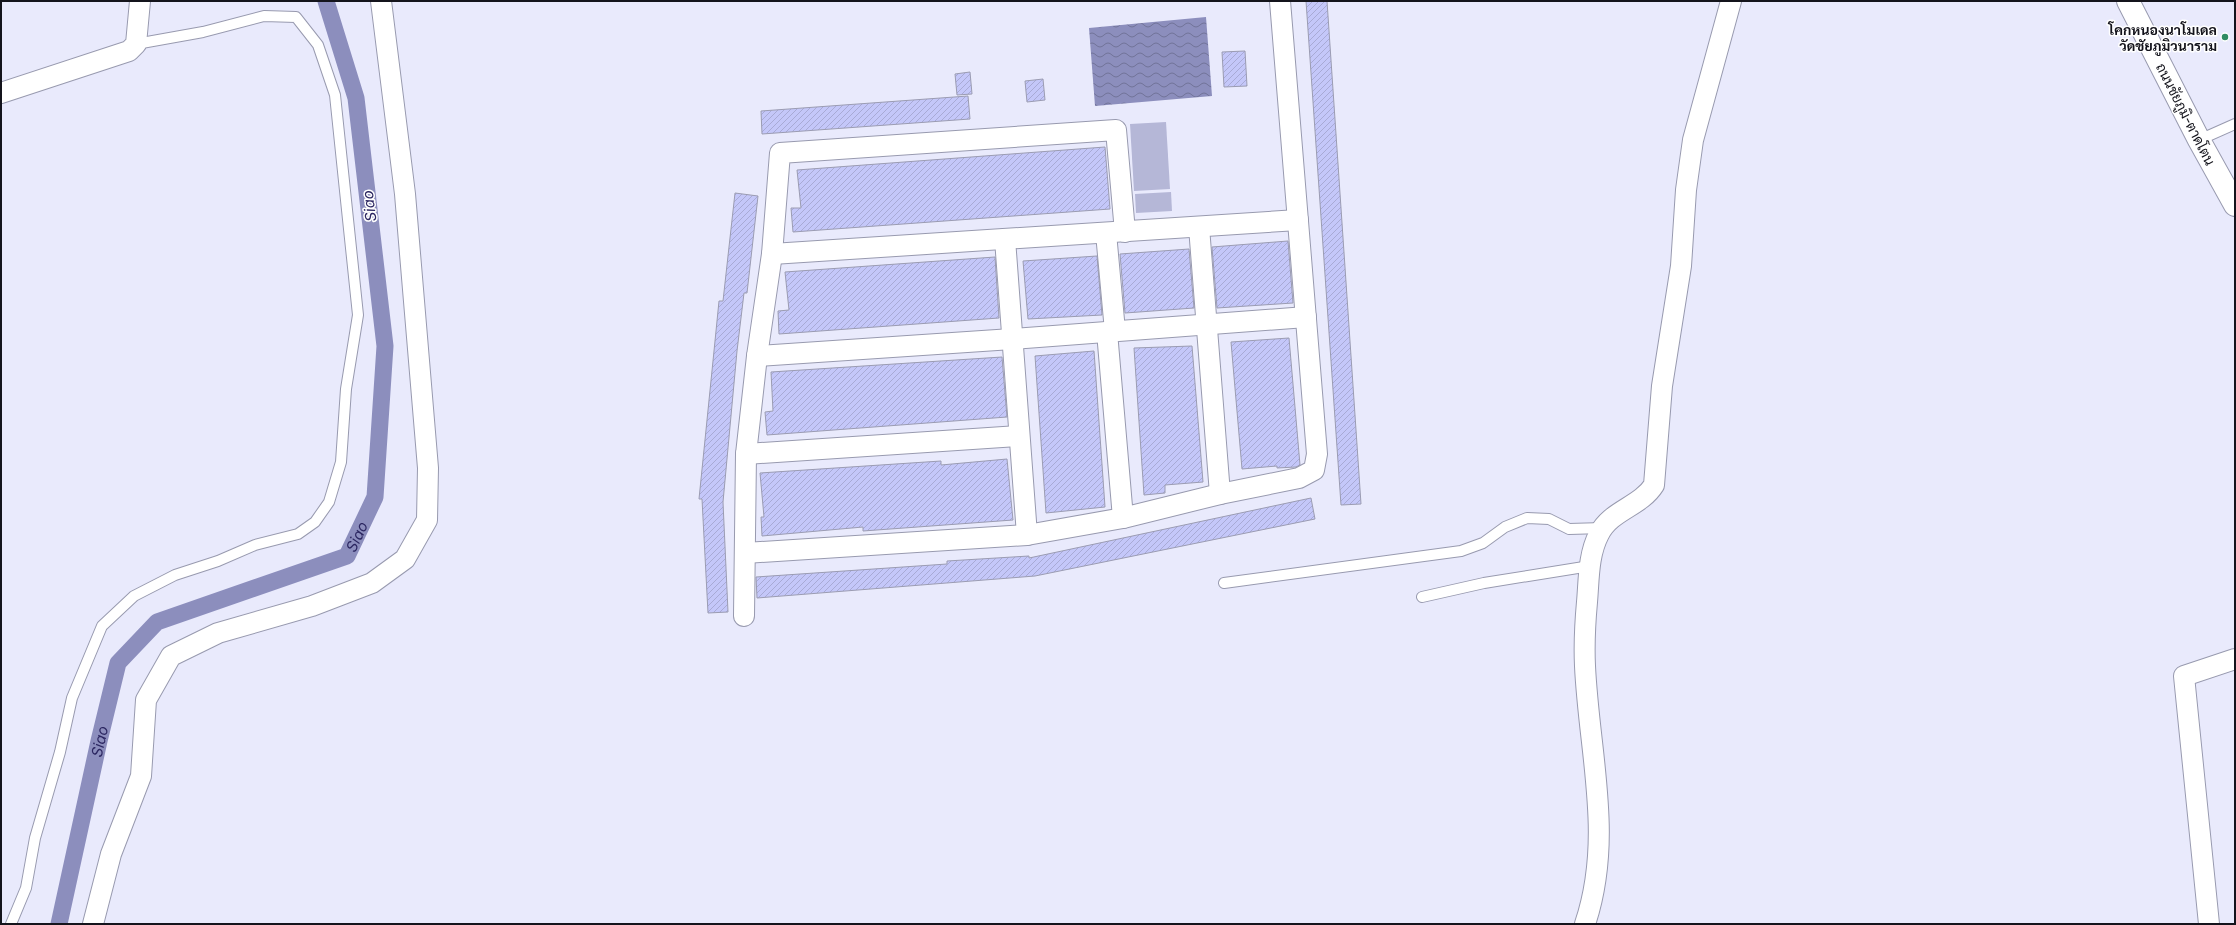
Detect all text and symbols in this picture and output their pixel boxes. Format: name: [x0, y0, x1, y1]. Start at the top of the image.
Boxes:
place label: โคกหนองนาโมเดล วัดชัยภูมิวนาราม: [2108, 21, 2217, 57]
marker: โคกหนองนาโมเดล วัดชัยภูมิวนาราม: [2220, 32, 2230, 42]
street label: ถนนชัยภูมิ-ตาดโตน: [2151, 60, 2219, 169]
water label: Siao: [358, 189, 380, 223]
water label: Siao: [341, 518, 372, 555]
water label: Siao: [86, 724, 112, 759]

